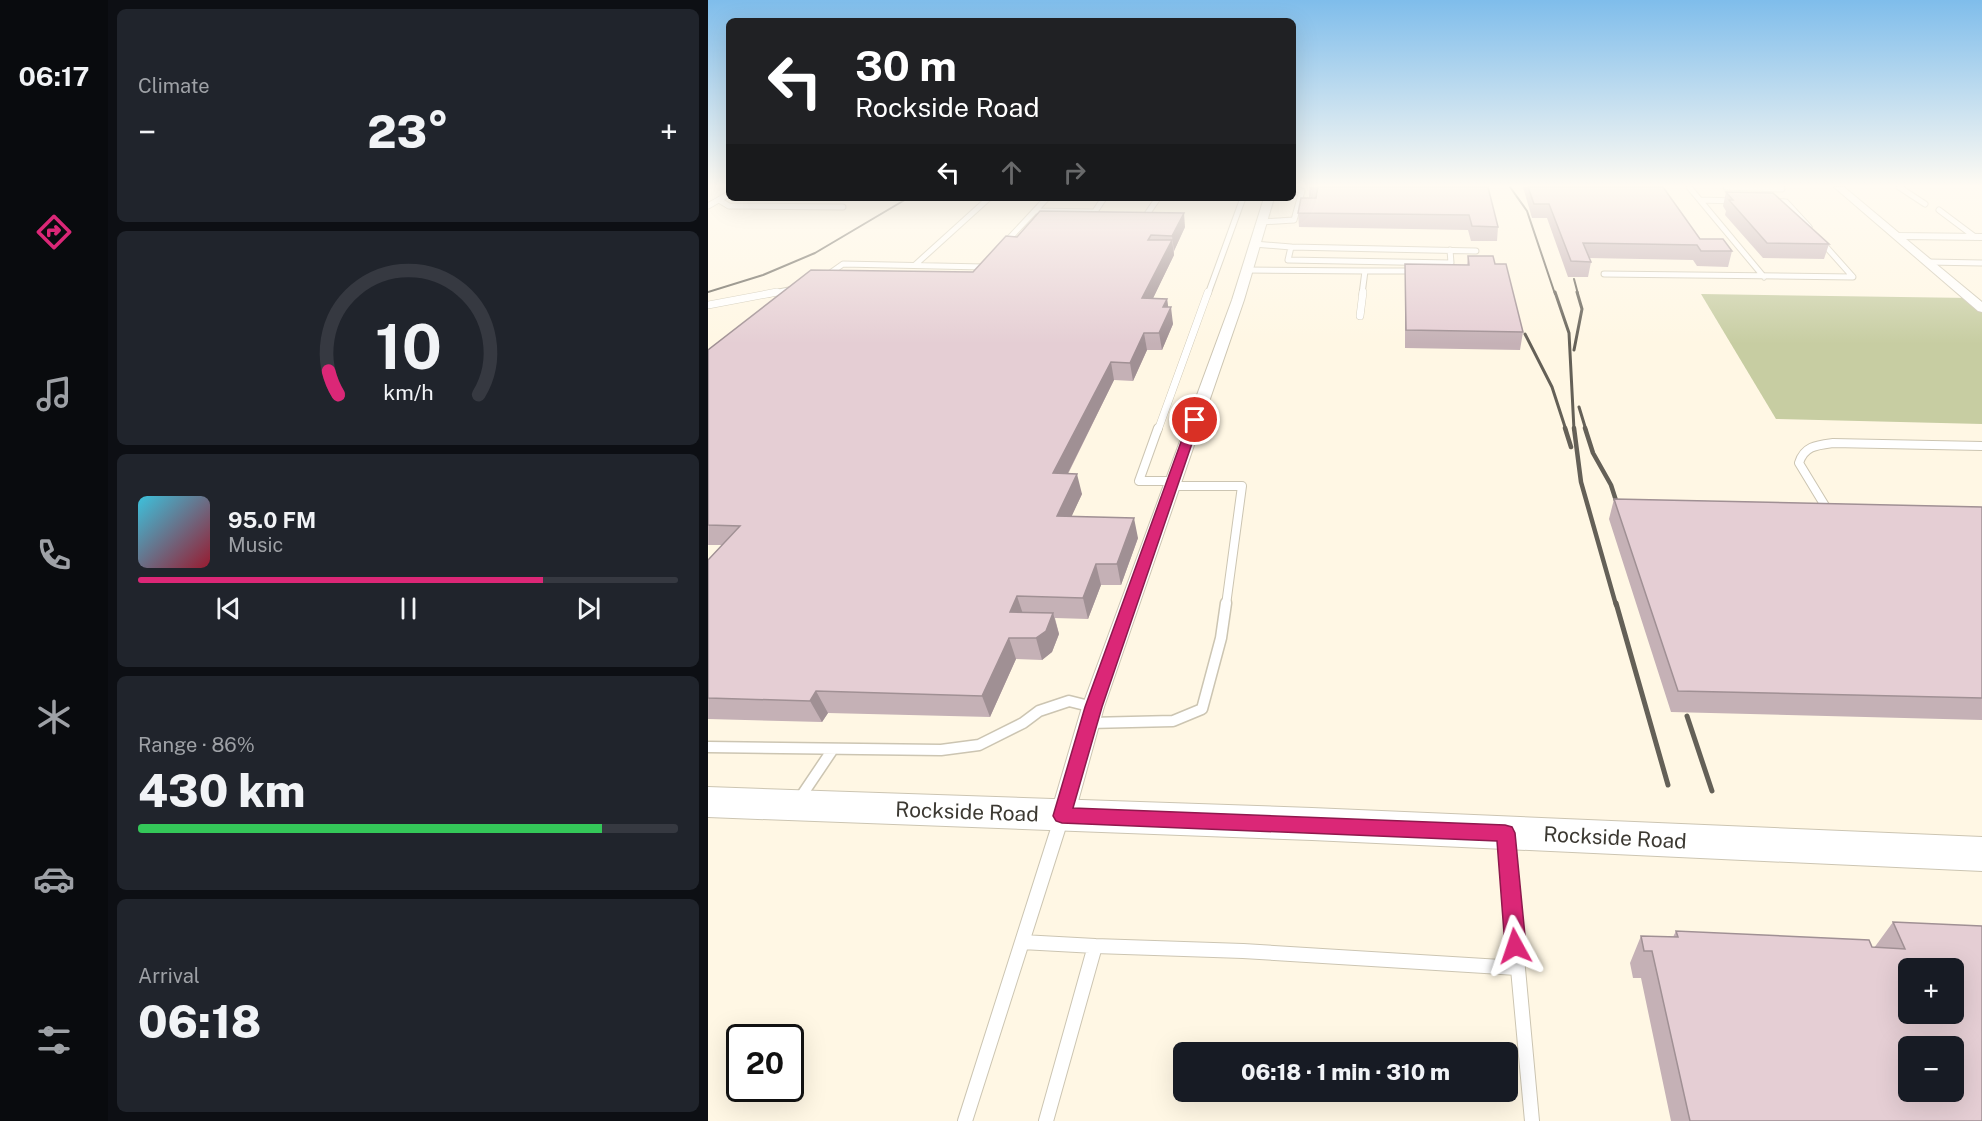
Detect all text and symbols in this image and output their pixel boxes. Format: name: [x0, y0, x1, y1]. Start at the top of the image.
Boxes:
text: 30 m: [855, 41, 957, 90]
icon: left: [756, 42, 834, 120]
text: 06:17: [19, 60, 89, 92]
text: Climate: [138, 74, 210, 98]
text: Rockside Road: [855, 91, 1040, 123]
text: 23°: [367, 105, 449, 158]
text: −: [138, 113, 156, 151]
text: +: [660, 113, 678, 151]
icon: left: [932, 156, 965, 189]
icon: ahead: [995, 156, 1028, 189]
icon: right: [1058, 156, 1091, 189]
icon: directions: [33, 211, 75, 253]
text: 10: [375, 310, 441, 383]
icon: music: [33, 373, 75, 415]
text: km/h: [383, 381, 433, 406]
pin: [1169, 394, 1220, 445]
icon: arrive: [1178, 403, 1211, 436]
text: 95.0 FM: [228, 507, 316, 533]
text: Music: [228, 533, 283, 557]
icon: phone: [33, 534, 75, 576]
icon: previous: [212, 592, 245, 625]
icon: pause: [392, 592, 425, 625]
icon: next: [572, 592, 605, 625]
icon: climate: [33, 696, 75, 738]
text: Range · 86%: [138, 733, 255, 757]
text: 430 km: [138, 764, 306, 817]
street label: Rockside Road: [895, 797, 1039, 826]
street label: Rockside Road: [1543, 821, 1687, 854]
icon: car: [33, 858, 75, 900]
position arrow: [1483, 914, 1547, 978]
map controls: [1898, 958, 1964, 1102]
button: +: [1898, 958, 1964, 1024]
text: Arrival: [138, 964, 200, 988]
text: 06:18: [138, 995, 262, 1048]
icon: filters: [33, 1019, 75, 1061]
speed limit sign: 20: [726, 1024, 804, 1102]
button: −: [1898, 1036, 1964, 1102]
text: 06:18 · 1 min · 310 m: [1241, 1059, 1450, 1085]

